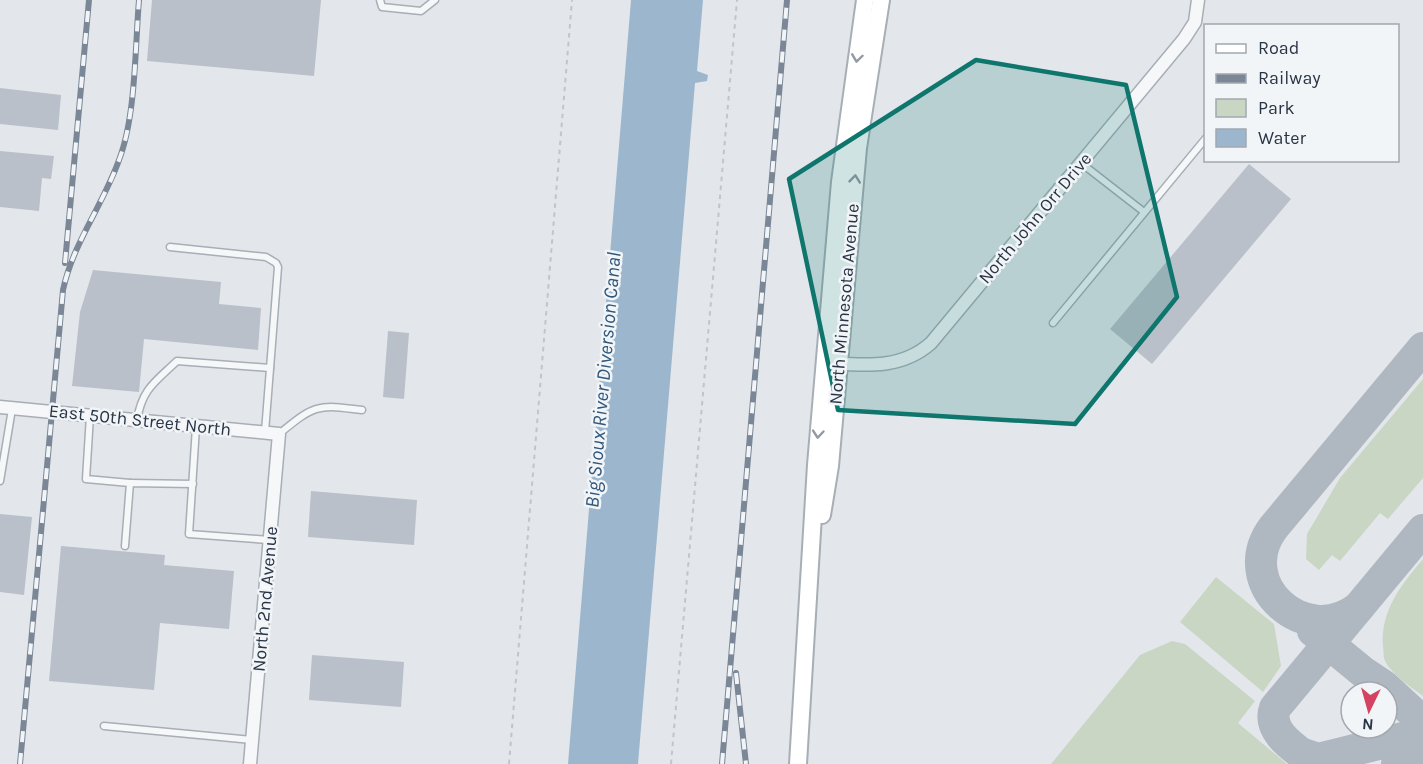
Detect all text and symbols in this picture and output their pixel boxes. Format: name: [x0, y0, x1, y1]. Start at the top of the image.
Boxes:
legend: [1204, 24, 1399, 162]
text: Road: [1258, 37, 1299, 59]
one-way arrow: [851, 53, 863, 62]
text: Railway: [1258, 67, 1321, 89]
text: Park: [1258, 97, 1295, 119]
text: Water: [1258, 127, 1306, 149]
street label: North John Orr Drive: [974, 148, 1096, 288]
one-way arrow: [848, 175, 861, 184]
street label: North Minnesota Avenue: [824, 203, 864, 405]
water label: Big Sioux River Diversion Canal: [580, 251, 626, 509]
street label: East 50th Street North: [48, 399, 232, 441]
one-way arrow: [812, 430, 825, 439]
street label: North 2nd Avenue: [248, 525, 282, 673]
north arrow: [1339, 680, 1399, 740]
text: N: [1361, 714, 1374, 734]

